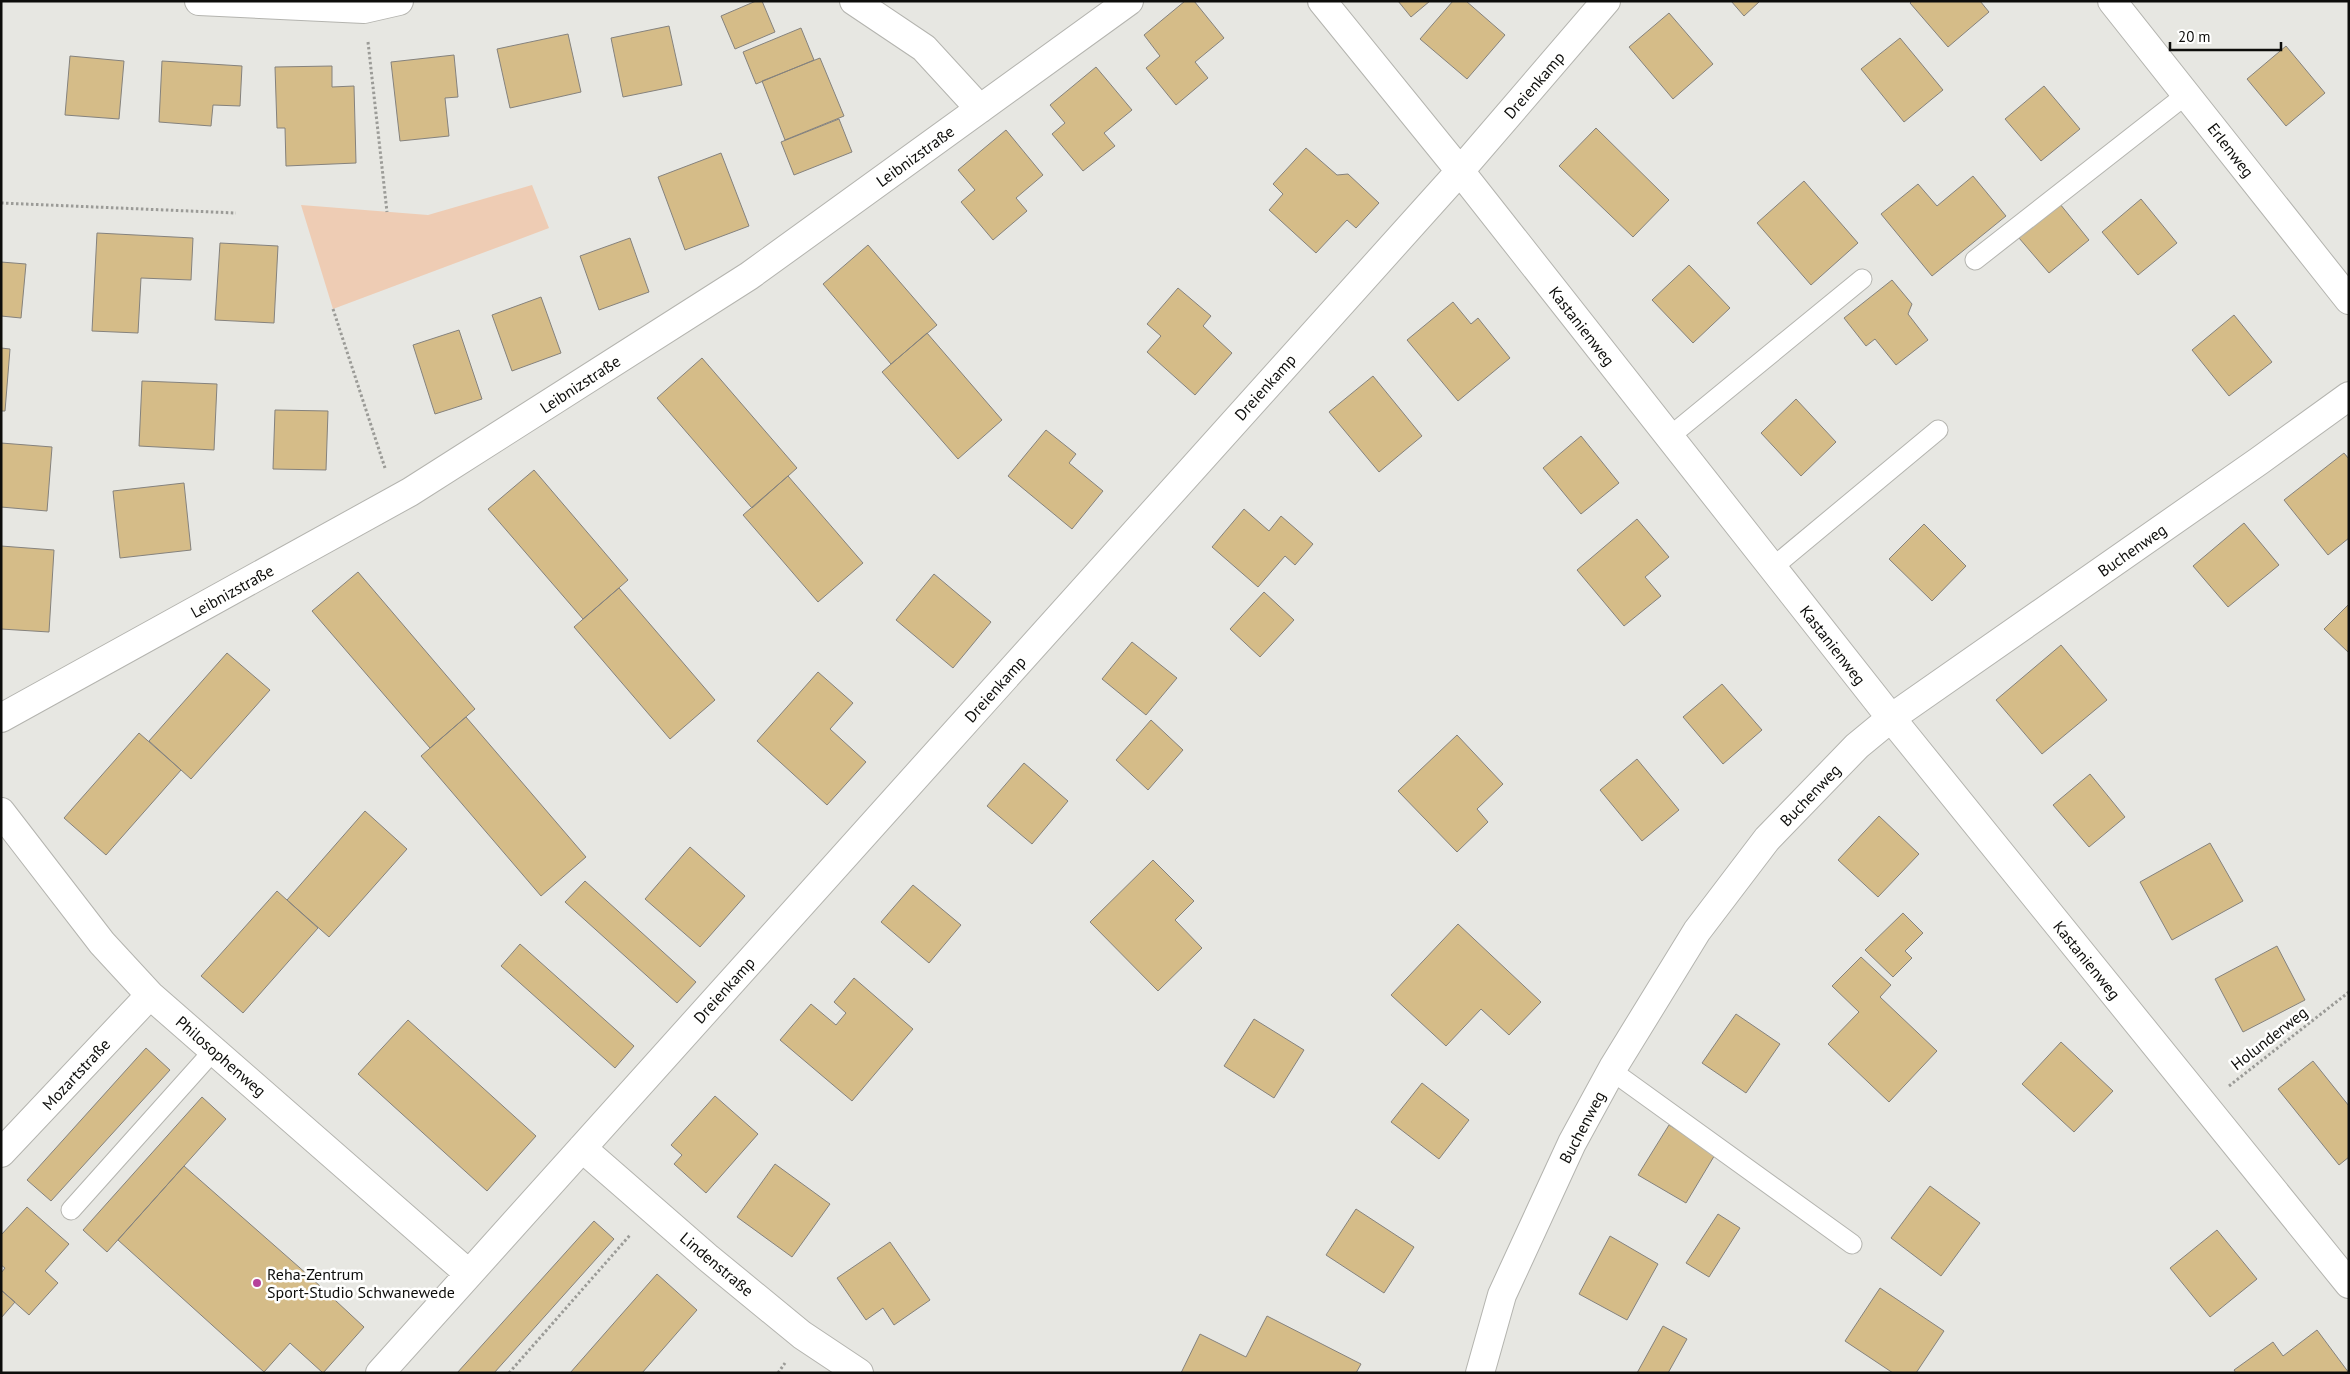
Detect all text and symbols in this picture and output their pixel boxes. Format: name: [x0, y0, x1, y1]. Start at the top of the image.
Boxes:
scale bar: [2170, 20, 2281, 52]
text: 20 m: [2178, 27, 2211, 46]
street label: Dreienkamp: [1499, 47, 1569, 123]
street label: Erlenweg: [2204, 119, 2258, 181]
street label: Leibnizstraße: [872, 121, 958, 191]
street label: Kastanienweg: [1545, 282, 1619, 370]
street label: Dreienkamp: [1230, 350, 1300, 424]
street label: Leibnizstraße: [536, 351, 624, 417]
street label: Buchenweg: [2094, 519, 2170, 581]
street label: Leibnizstraße: [187, 560, 277, 622]
street label: Kastanienweg: [1796, 601, 1870, 689]
street label: Dreienkamp: [960, 652, 1030, 726]
street label: Buchenweg: [1775, 760, 1845, 830]
street label: Kastanienweg: [2049, 917, 2125, 1003]
street label: Dreienkamp: [689, 953, 759, 1027]
street label: Holunderweg: [2227, 1002, 2311, 1074]
street label: Philosophenweg: [172, 1011, 270, 1101]
street label: Mozartstraße: [38, 1034, 114, 1114]
street label: Buchenweg: [1555, 1087, 1609, 1167]
street label: Lindenstraße: [676, 1227, 758, 1301]
place label: Reha-Zentrum Sport-Studio Schwanewede: [267, 1264, 455, 1302]
marker: Reha-Zentrum Sport-Studio Schwanewede: [251, 1277, 263, 1289]

